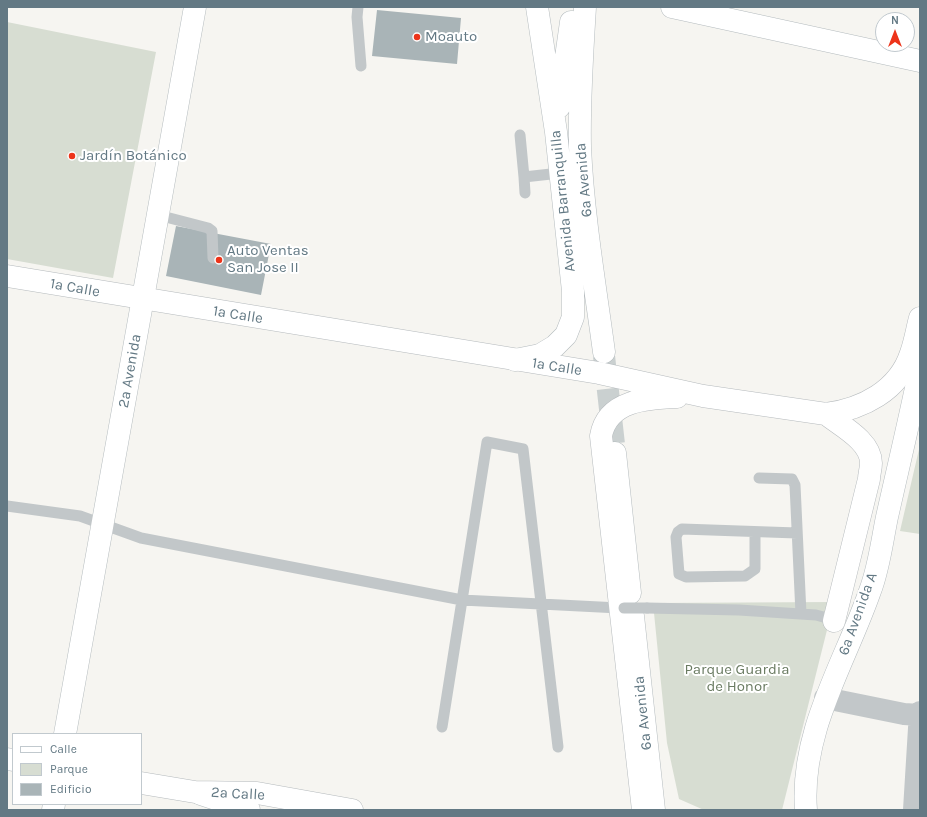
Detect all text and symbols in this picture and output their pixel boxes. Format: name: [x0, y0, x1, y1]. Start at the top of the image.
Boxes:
north arrow: [875, 12, 915, 52]
text: N: [891, 14, 899, 27]
place label: Moauto: [425, 28, 477, 46]
marker: Moauto: [412, 32, 422, 42]
street label: Avenida Barranquilla: [547, 129, 579, 273]
street label: 6a Avenida: [572, 142, 596, 218]
place label: Jardín Botánico: [80, 147, 187, 165]
marker: Jardín Botánico: [67, 151, 77, 161]
place label: Auto Ventas San Jose II: [227, 242, 309, 277]
marker: Auto Ventas San Jose II: [214, 255, 224, 265]
street label: 1ª Calle: [49, 275, 101, 301]
street label: 1a Calle: [212, 302, 264, 328]
street label: 2a Avenida: [115, 333, 145, 409]
street label: 1a Calle: [531, 354, 583, 380]
street label: 6a Avenida A: [835, 570, 881, 658]
park label: Parque Guardia de Honor: [684, 661, 790, 696]
street label: 6a Avenida: [630, 675, 656, 751]
legend: [12, 733, 142, 805]
text: Calle: [50, 742, 77, 756]
text: Parque: [50, 762, 88, 776]
text: Edificio: [50, 782, 91, 796]
street label: 2a Calle: [211, 784, 265, 804]

